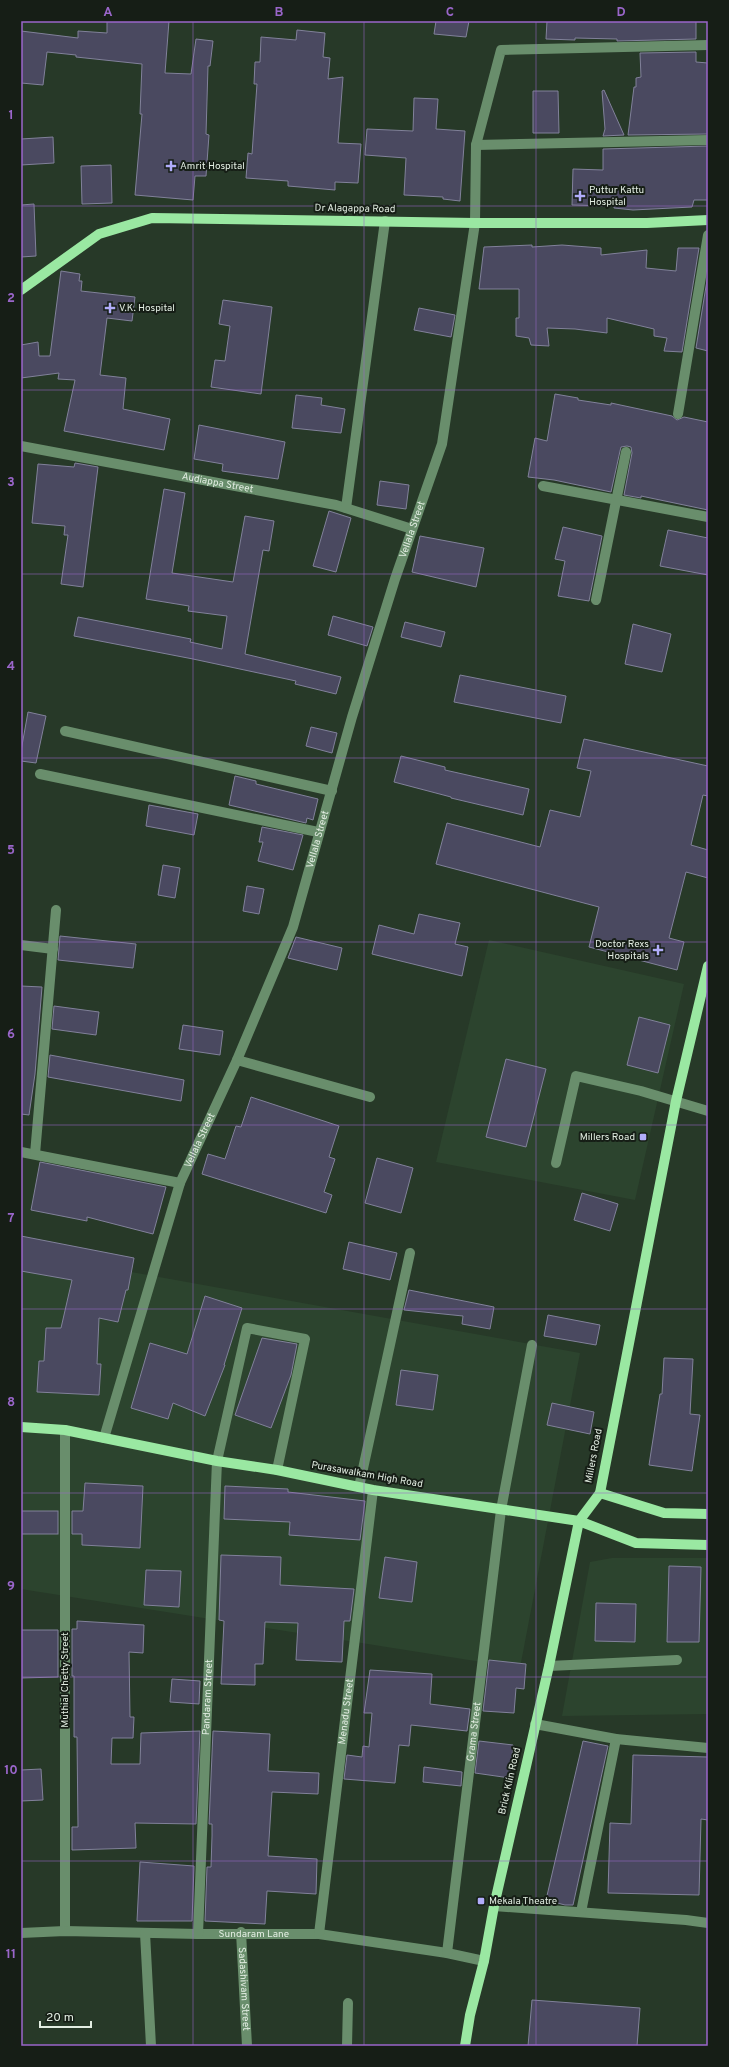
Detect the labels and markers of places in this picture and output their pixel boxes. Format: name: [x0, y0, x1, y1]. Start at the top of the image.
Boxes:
marker: Amrit Hospital: [165, 160, 177, 172]
place label: Amrit Hospital: [180, 160, 245, 173]
place label: Puttur Kattu Hospital: [589, 184, 644, 209]
marker: Puttur Kattu Hospital: [574, 190, 586, 202]
marker: V.K. Hospital: [104, 302, 116, 314]
place label: V.K. Hospital: [119, 302, 175, 315]
place label: Doctor Rexs Hospitals: [595, 938, 649, 963]
marker: Doctor Rexs Hospitals: [652, 944, 664, 956]
place label: Millers Road: [580, 1131, 635, 1144]
marker: Millers Road: [638, 1132, 648, 1142]
place label: Mekala Theatre: [489, 1895, 557, 1908]
marker: Mekala Theatre: [476, 1896, 486, 1906]

